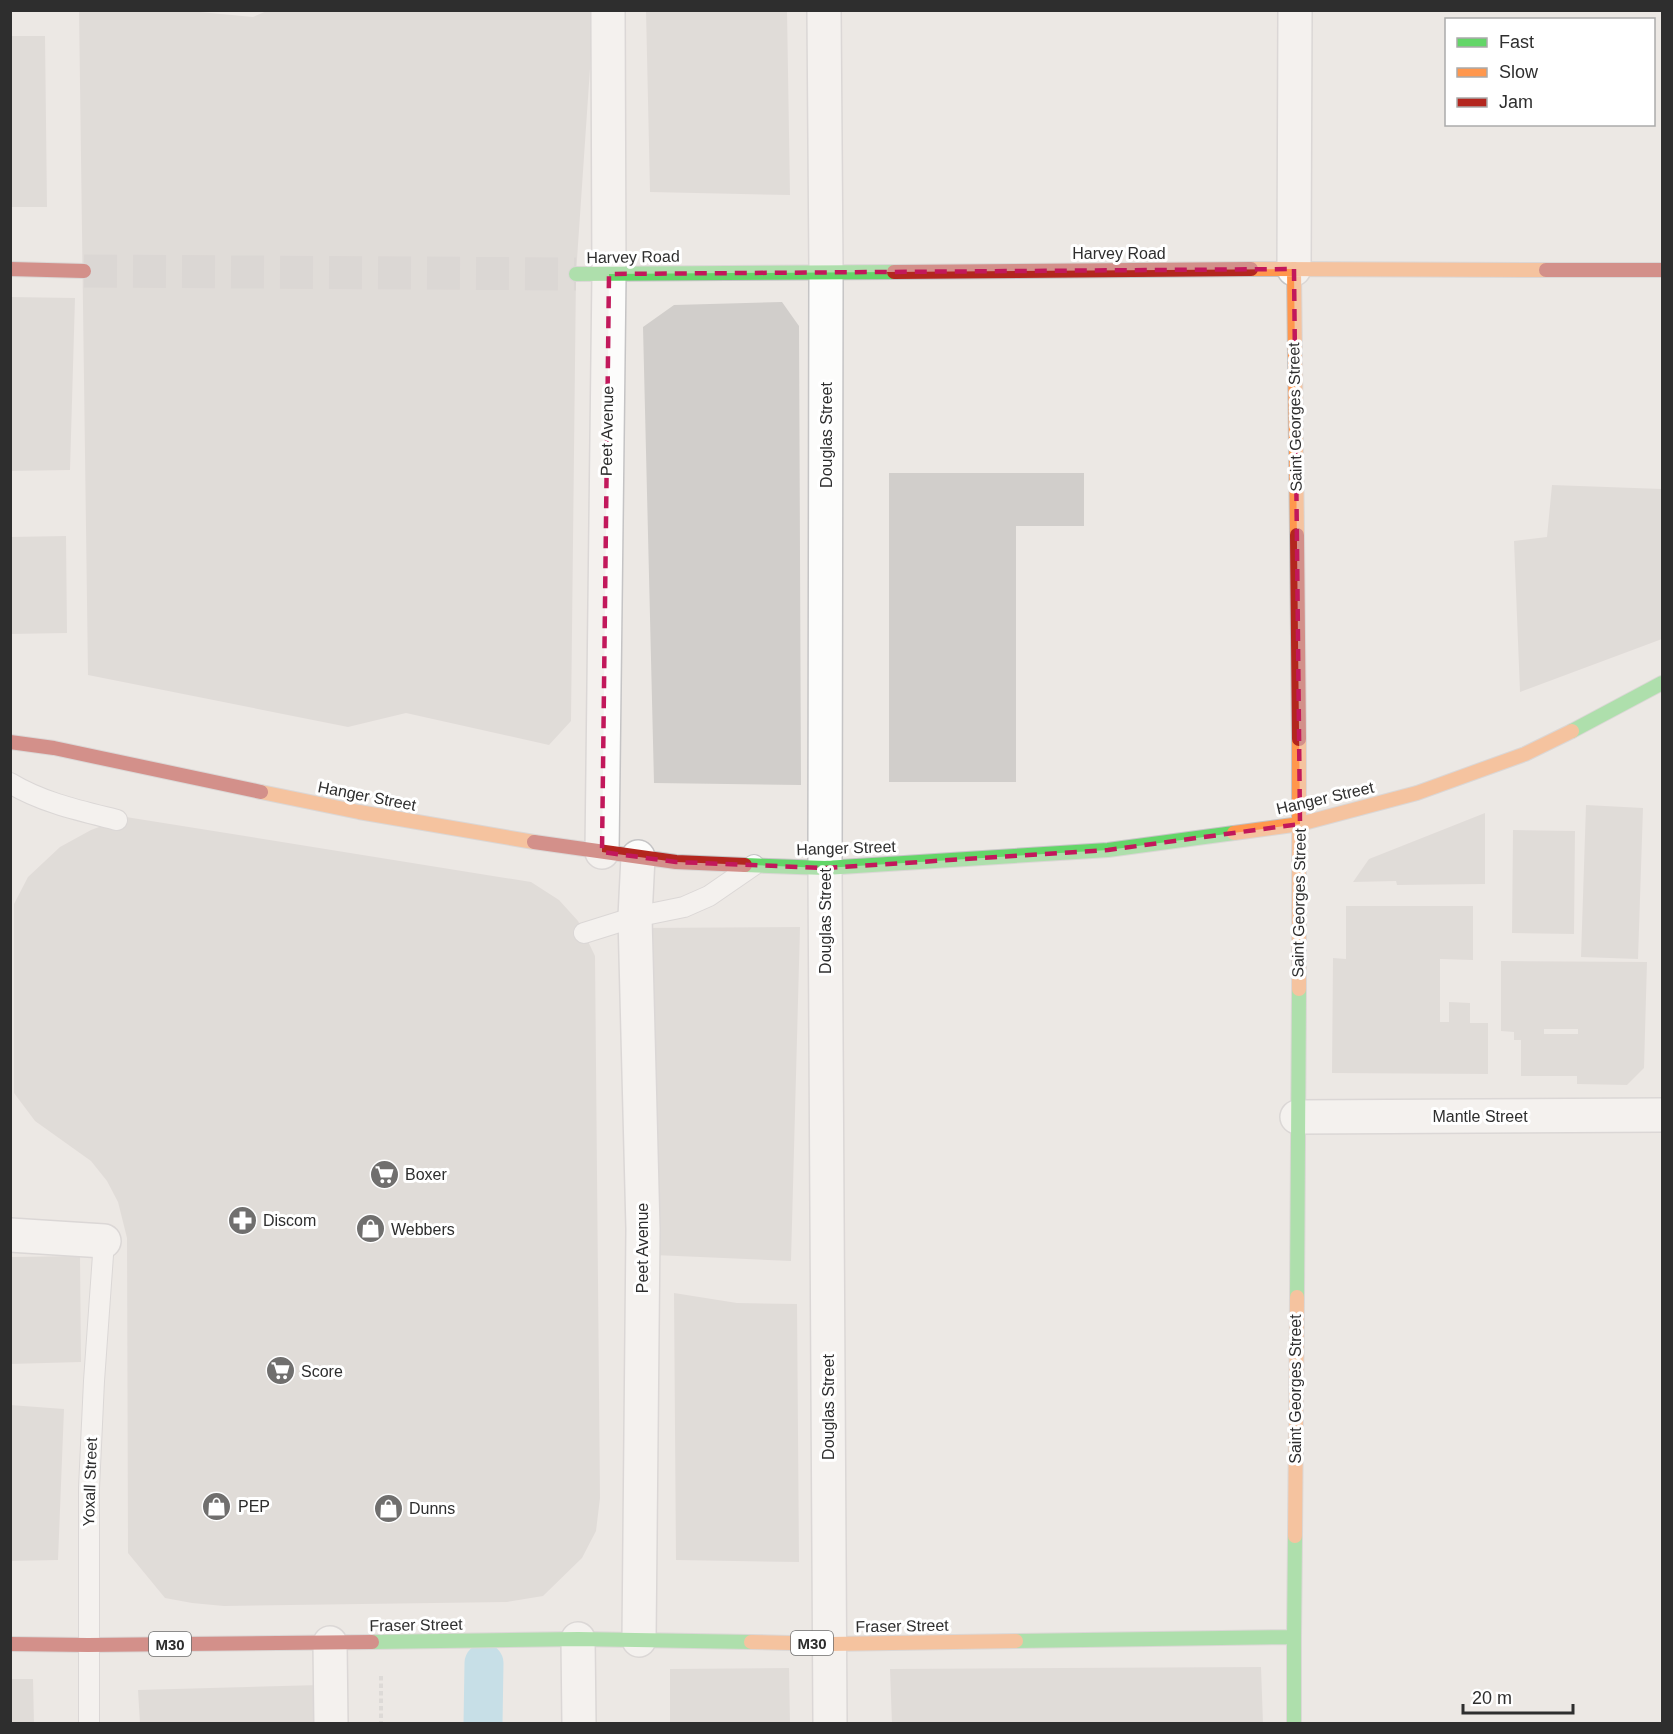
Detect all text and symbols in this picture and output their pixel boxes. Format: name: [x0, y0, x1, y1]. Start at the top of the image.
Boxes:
legend: [1445, 18, 1655, 126]
text: Fast: [1499, 32, 1534, 52]
text: Slow: [1499, 62, 1539, 82]
text: Jam: [1499, 92, 1533, 112]
street label: Harvey Road: [1072, 245, 1166, 262]
street label: Harvey Road: [586, 248, 680, 266]
street label: Saint Georges Street: [1285, 342, 1305, 492]
street label: Douglas Street: [818, 382, 835, 488]
street label: Peet Avenue: [598, 386, 616, 476]
street label: Hanger Street: [316, 778, 418, 814]
street label: Hanger Street: [1275, 778, 1376, 817]
street label: Saint Georges Street: [1289, 828, 1309, 978]
street label: Hanger Street: [796, 838, 897, 858]
street label: Douglas Street: [817, 868, 834, 974]
street label: Mantle Street: [1432, 1108, 1528, 1125]
supermarket icon: Boxer: [368, 1158, 400, 1190]
place label: Boxer: [405, 1166, 447, 1183]
street label: Peet Avenue: [634, 1203, 651, 1293]
pharmacy icon: Discom: [226, 1204, 258, 1236]
place label: Discom: [263, 1212, 316, 1229]
shop icon: Webbers: [354, 1213, 386, 1245]
place label: Webbers: [391, 1221, 455, 1238]
street label: Saint Georges Street: [1287, 1314, 1304, 1464]
street label: Douglas Street: [820, 1354, 837, 1460]
supermarket icon: Score: [264, 1355, 296, 1387]
place label: Score: [301, 1363, 343, 1380]
street label: Yoxall Street: [80, 1437, 100, 1527]
shop icon: PEP: [201, 1490, 233, 1522]
shop icon: Dunns: [372, 1492, 404, 1524]
place label: PEP: [238, 1498, 270, 1515]
place label: Dunns: [409, 1500, 455, 1517]
street label: Fraser Street: [369, 1616, 463, 1634]
street label: Fraser Street: [855, 1617, 949, 1635]
road number: M30: [791, 1631, 833, 1655]
road number: M30: [149, 1632, 191, 1656]
scale bar: [1463, 1677, 1572, 1715]
text: 20 m: [1472, 1688, 1512, 1708]

